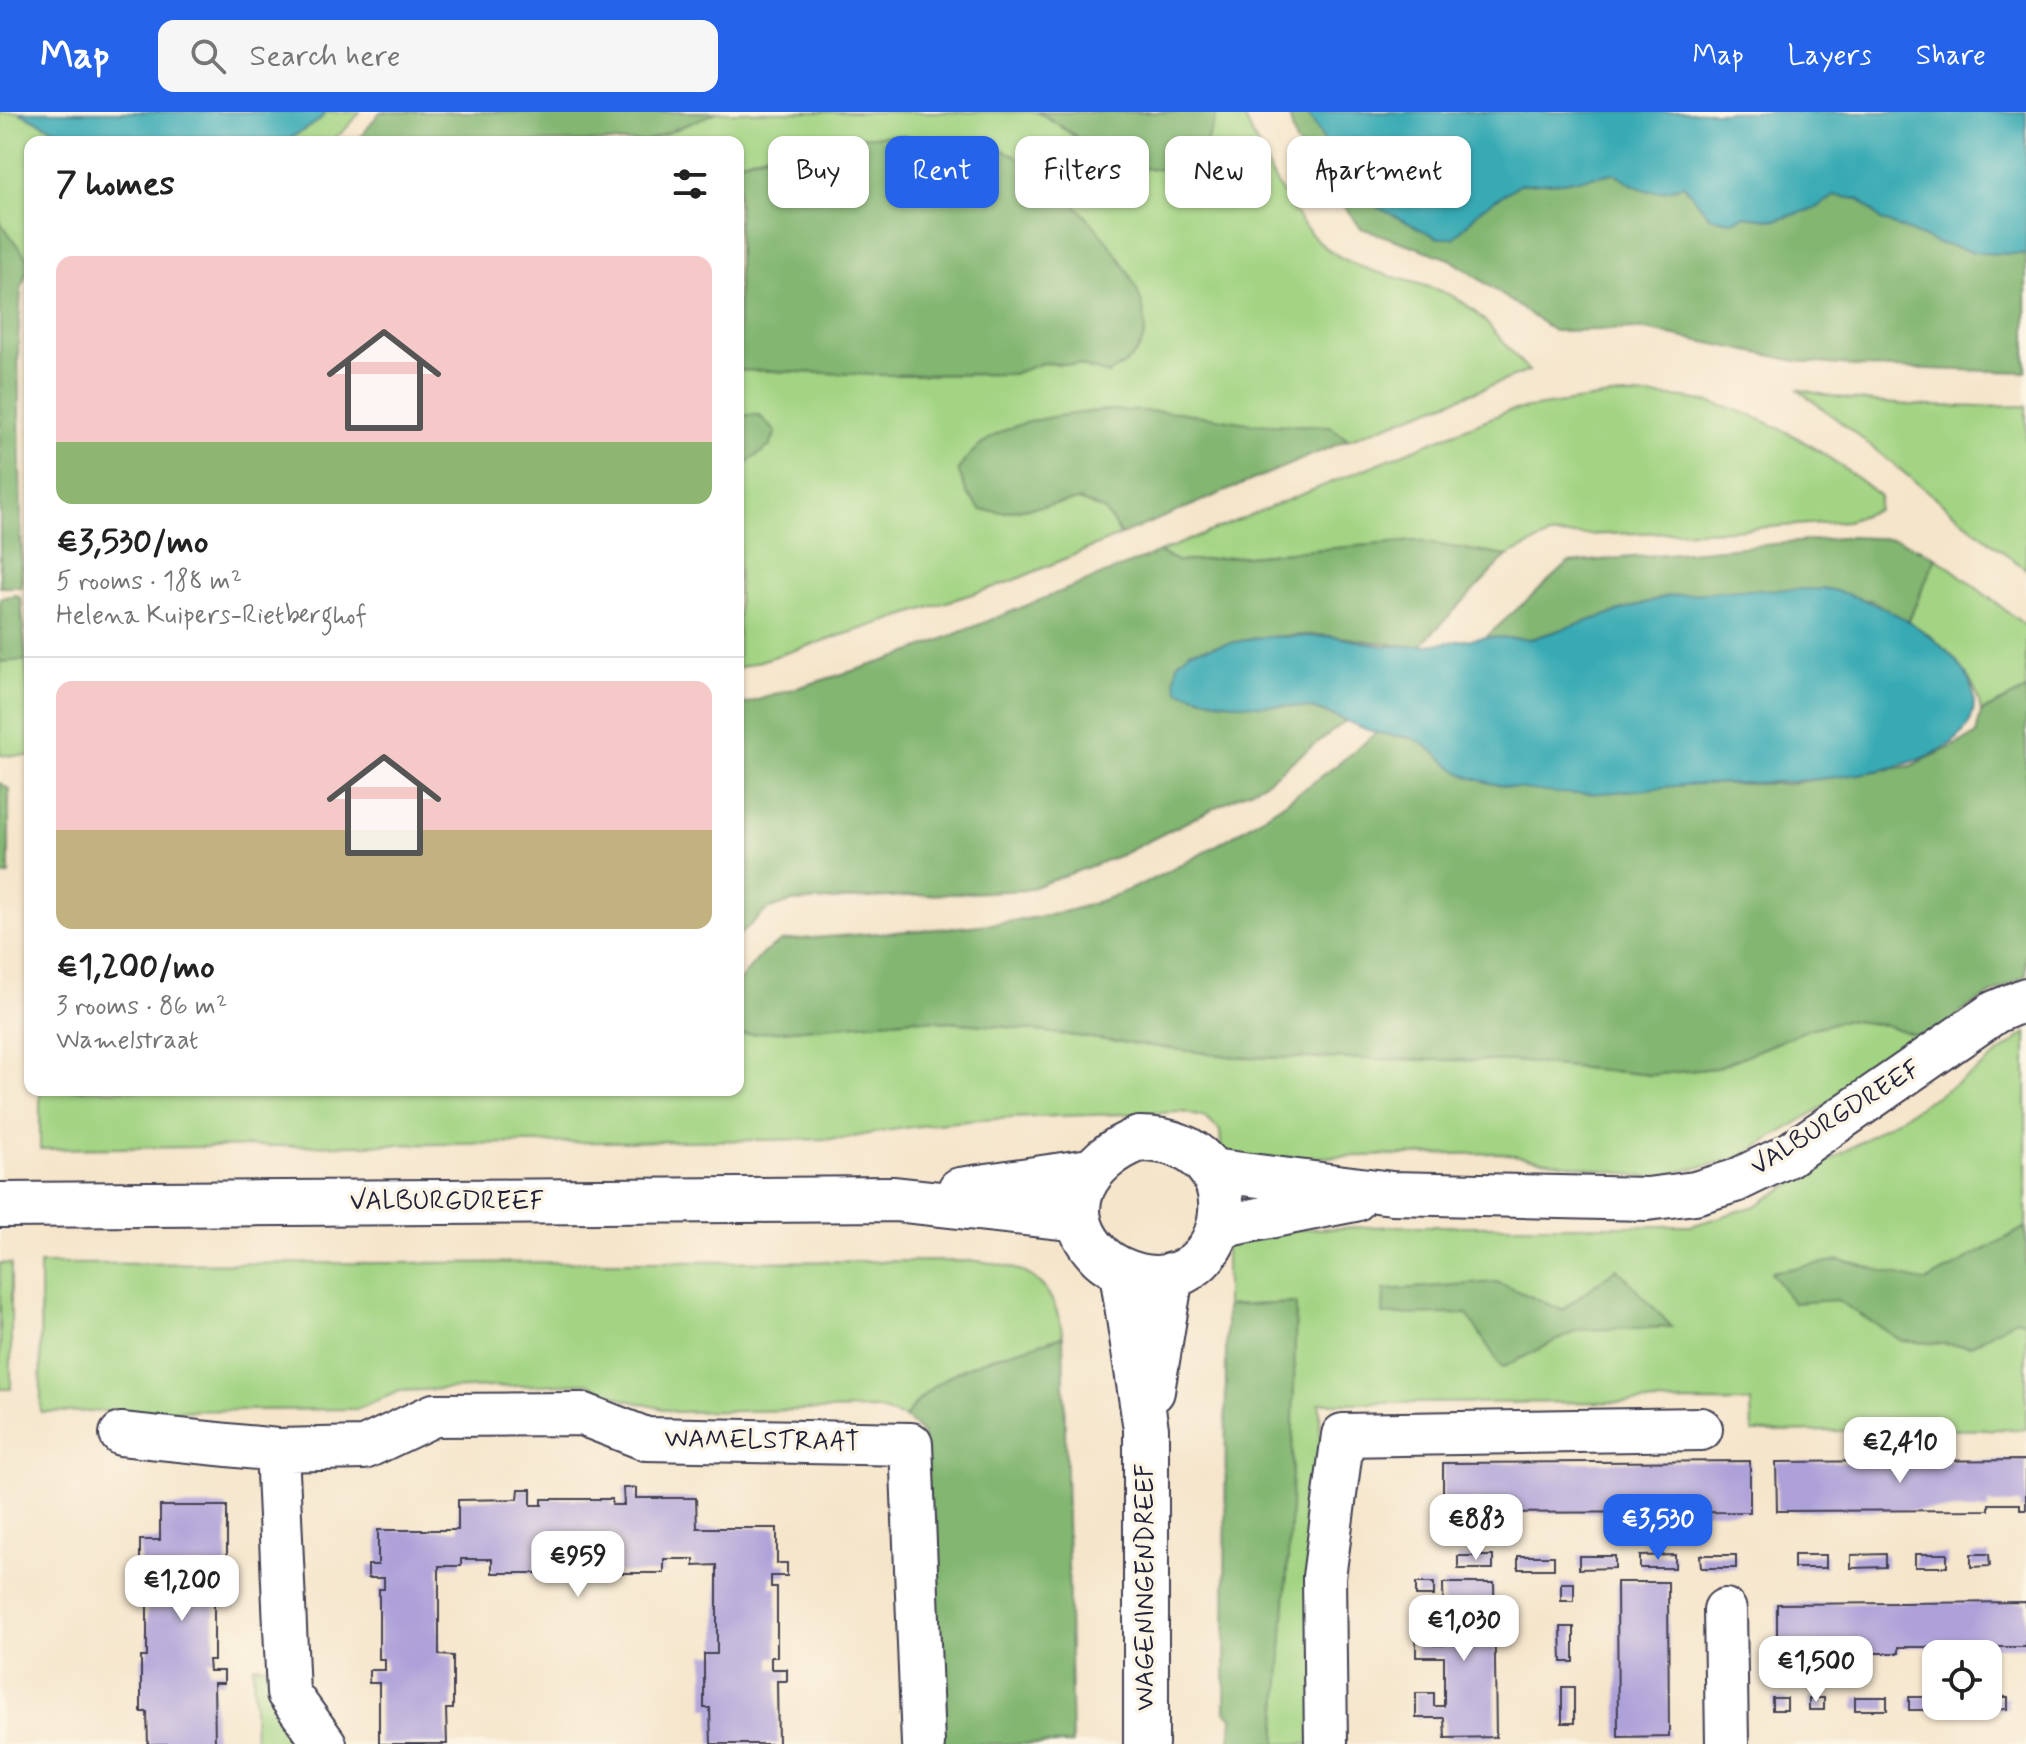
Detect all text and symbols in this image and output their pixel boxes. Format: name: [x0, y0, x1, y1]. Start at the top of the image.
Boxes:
search box: [158, 20, 718, 92]
text: Map: [40, 32, 110, 81]
icon: search: [186, 34, 230, 78]
text: Search here: [250, 37, 401, 76]
text: Map: [1693, 38, 1744, 75]
text: Layers: [1788, 38, 1872, 75]
text: Share: [1916, 38, 1986, 75]
chip: Buy: [768, 136, 869, 208]
chip: Rent: [885, 136, 999, 208]
chip: Filters: [1015, 136, 1149, 208]
chip: New: [1165, 136, 1271, 208]
chip: Apartment: [1287, 136, 1471, 208]
text: 7 homes: [56, 162, 175, 207]
icon: filters: [668, 162, 712, 206]
icon: home: [312, 308, 456, 452]
text: €3,530/mo: [56, 520, 208, 565]
text: 5 rooms · 188 m²: [56, 565, 242, 599]
text: Helena Kuipers-Rietberghof: [56, 599, 367, 633]
icon: home: [312, 733, 456, 877]
text: €1,200/mo: [56, 945, 215, 990]
text: 3 rooms · 86 m²: [56, 990, 227, 1024]
text: Wamelstraat: [56, 1024, 198, 1058]
street label: VALBURGDREEF: [1744, 1052, 1928, 1184]
street label: VALBURGDREEF: [350, 1185, 544, 1219]
pin: €2,410: [1835, 1417, 1965, 1485]
street label: WAMELSTRAAT: [664, 1422, 860, 1460]
text: €2,410: [1862, 1426, 1938, 1460]
street label: WAGENINGENDREEF: [1129, 1463, 1163, 1711]
pin: €883: [1429, 1494, 1523, 1562]
pin: €3,530: [1593, 1494, 1723, 1562]
text: €883: [1448, 1503, 1504, 1537]
text: €3,530: [1621, 1503, 1695, 1537]
pin: €959: [531, 1531, 625, 1599]
text: €959: [549, 1540, 607, 1574]
pin: €1,200: [117, 1555, 247, 1623]
text: €1,200: [143, 1564, 221, 1598]
pin: €1,030: [1399, 1595, 1529, 1663]
text: €1,030: [1427, 1604, 1501, 1638]
pin: €1,500: [1751, 1636, 1881, 1704]
map controls: [1922, 1640, 2002, 1720]
button: locate: [1922, 1640, 2002, 1720]
text: €1,500: [1777, 1645, 1855, 1679]

